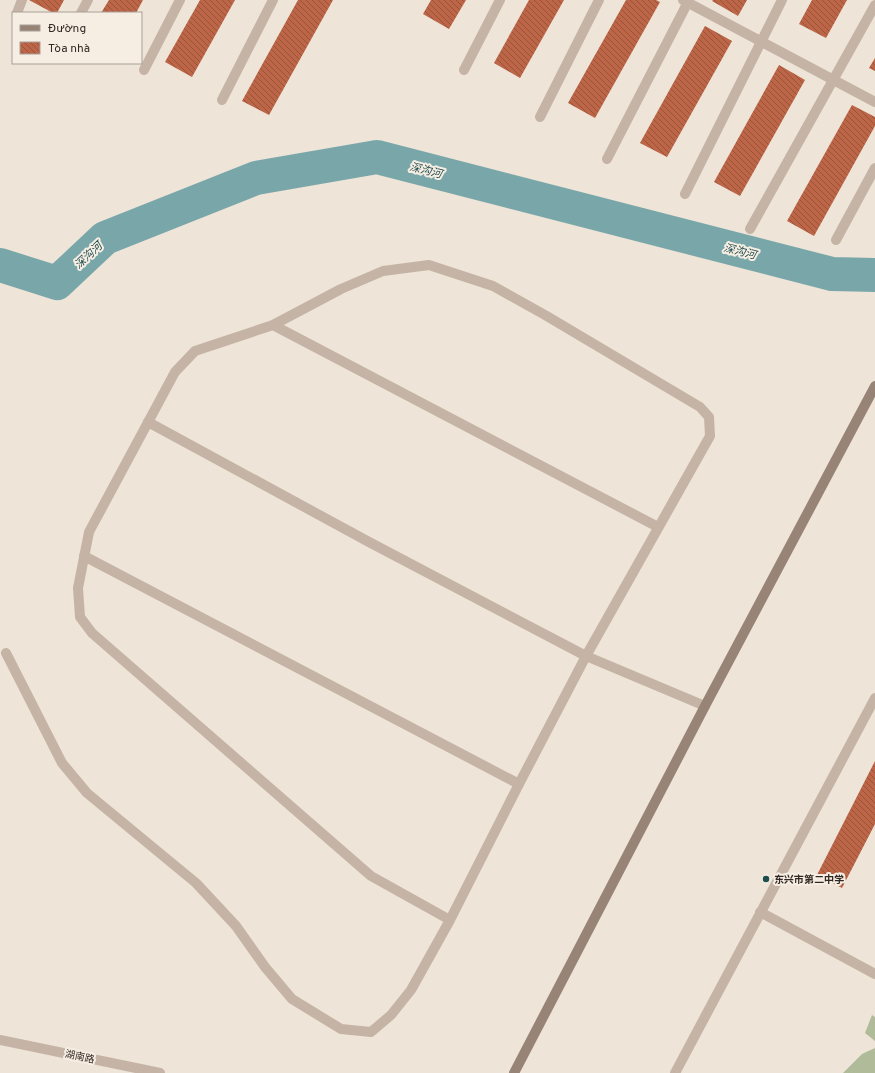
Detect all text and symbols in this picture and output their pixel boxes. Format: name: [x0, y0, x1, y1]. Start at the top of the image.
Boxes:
legend: [12, 12, 142, 64]
text: Đường: [48, 21, 86, 37]
text: Tòa nhà: [48, 41, 90, 57]
water label: 深沟河: [408, 160, 445, 182]
water label: 深沟河: [72, 238, 107, 272]
water label: 深沟河: [722, 241, 759, 263]
marker: 东兴市第二中学: [761, 874, 771, 884]
place label: 东兴市第二中学: [774, 874, 844, 887]
street label: 湖南路: [64, 1048, 96, 1067]

